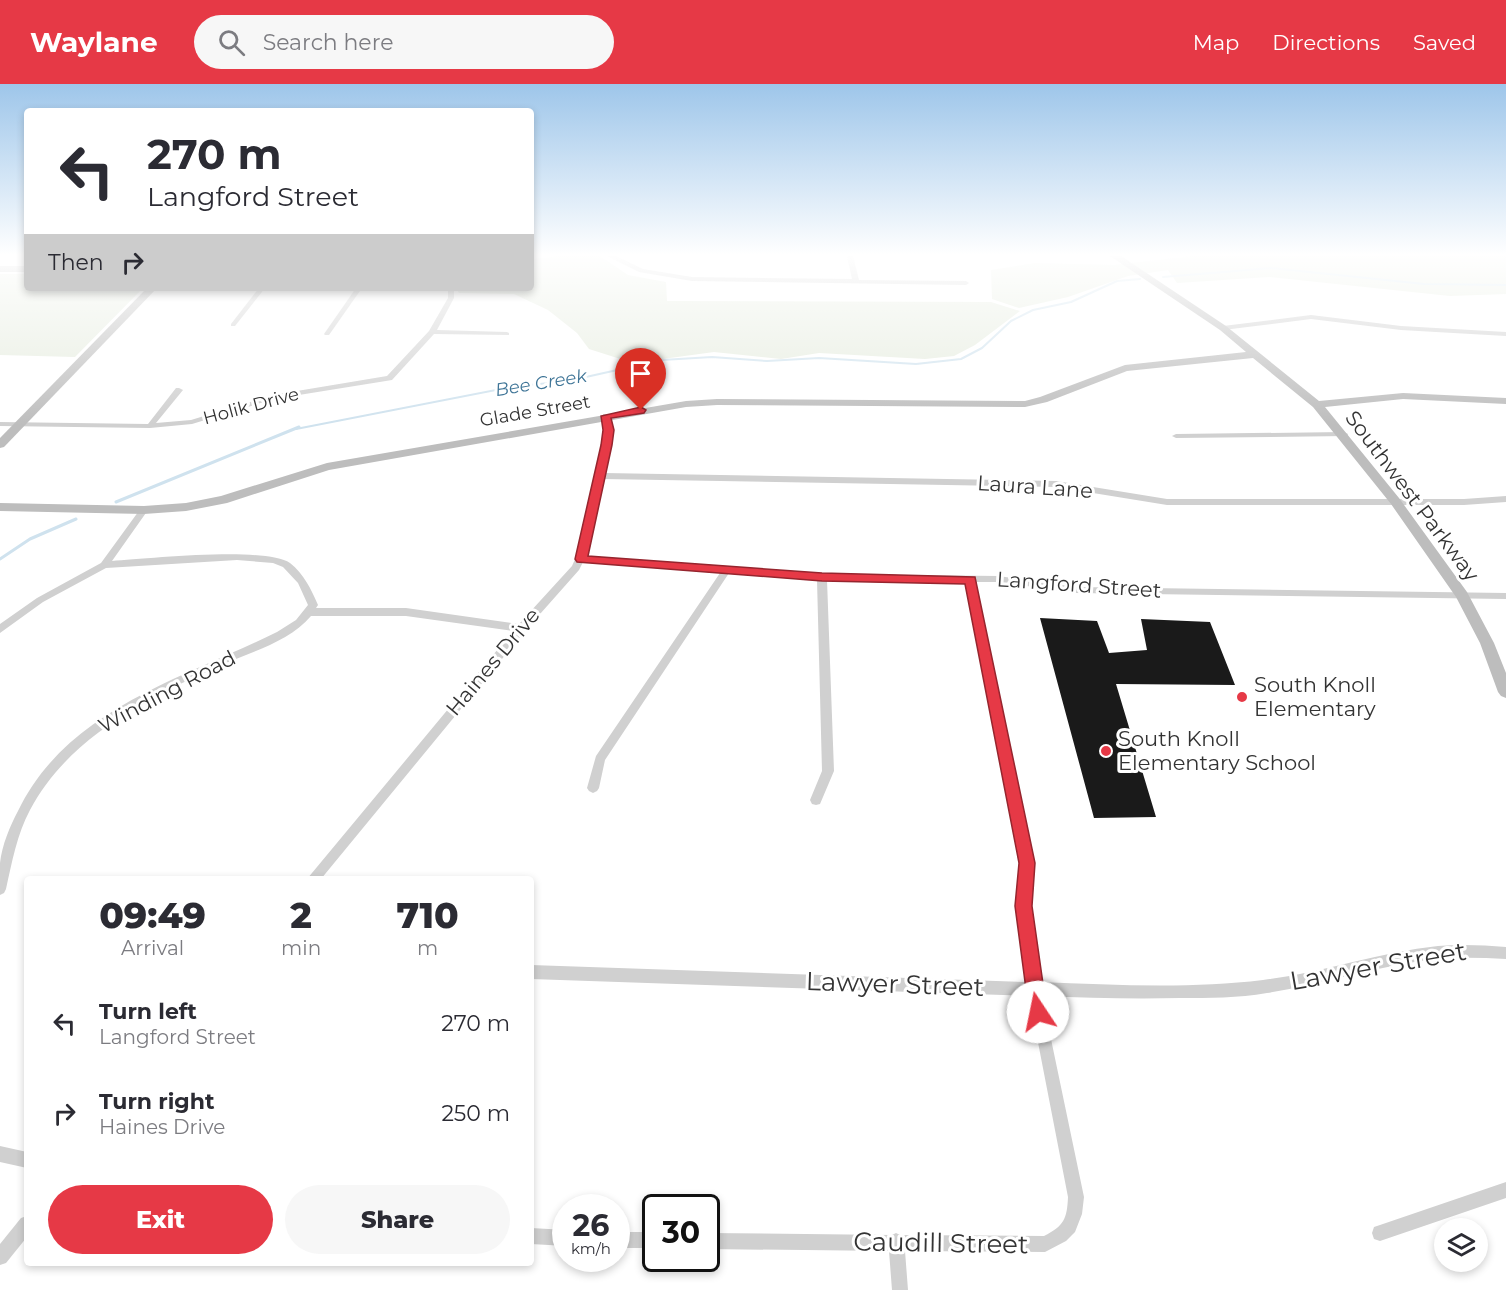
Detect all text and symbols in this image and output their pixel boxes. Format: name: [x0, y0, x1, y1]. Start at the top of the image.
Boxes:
search box: [194, 15, 614, 69]
text: Waylane: [30, 25, 158, 59]
icon: search: [215, 26, 248, 59]
text: Search here: [263, 29, 393, 56]
text: Map: [1193, 30, 1239, 55]
text: Directions: [1272, 30, 1380, 55]
text: Saved: [1413, 30, 1476, 55]
text: 270 m: [147, 128, 281, 180]
icon: left: [48, 132, 126, 210]
text: Langford Street: [147, 180, 359, 213]
icon: right: [116, 246, 149, 279]
text: Then: [48, 249, 104, 276]
pin: [615, 348, 666, 410]
icon: arrive: [624, 357, 657, 390]
water label: Bee Creek: [494, 365, 590, 401]
street label: Holik Drive: [201, 383, 301, 429]
street label: Glade Street: [478, 390, 592, 432]
street label: Southwest Parkway: [1340, 406, 1485, 586]
street label: Laura Lane: [976, 470, 1094, 503]
street label: Langford Street: [996, 566, 1162, 603]
street label: Haines Drive: [440, 603, 545, 721]
street label: Winding Road: [94, 645, 240, 738]
place label: South Knoll Elementary: [1254, 672, 1376, 721]
marker: South Knoll Elementary: [1235, 690, 1249, 704]
place label: South Knoll Elementary School: [1118, 726, 1316, 775]
marker: South Knoll Elementary School: [1099, 744, 1113, 758]
text: 09:49: [99, 893, 206, 937]
text: 2: [290, 893, 312, 937]
text: 710: [396, 893, 459, 937]
street label: Lawyer Street: [1287, 935, 1469, 997]
text: Arrival: [121, 936, 184, 960]
text: min: [281, 936, 321, 960]
text: m: [417, 936, 438, 960]
street label: Lawyer Street: [805, 965, 985, 1003]
position arrow: [1006, 980, 1070, 1044]
text: Turn left: [99, 998, 197, 1025]
icon: left: [48, 1007, 81, 1040]
text: 270 m: [441, 1010, 510, 1037]
text: Langford Street: [99, 1025, 256, 1049]
text: Turn right: [99, 1088, 214, 1115]
icon: right: [48, 1097, 81, 1130]
text: 250 m: [441, 1100, 510, 1127]
text: Haines Drive: [99, 1115, 225, 1139]
button: Exit: [48, 1185, 273, 1254]
button: Share: [285, 1185, 510, 1254]
speed limit sign: 30: [642, 1194, 720, 1272]
text: 26: [573, 1207, 609, 1244]
map controls: [1434, 1218, 1488, 1272]
button: layers: [1434, 1218, 1488, 1272]
street label: Caudill Street: [853, 1225, 1029, 1261]
text: km/h: [571, 1239, 611, 1258]

